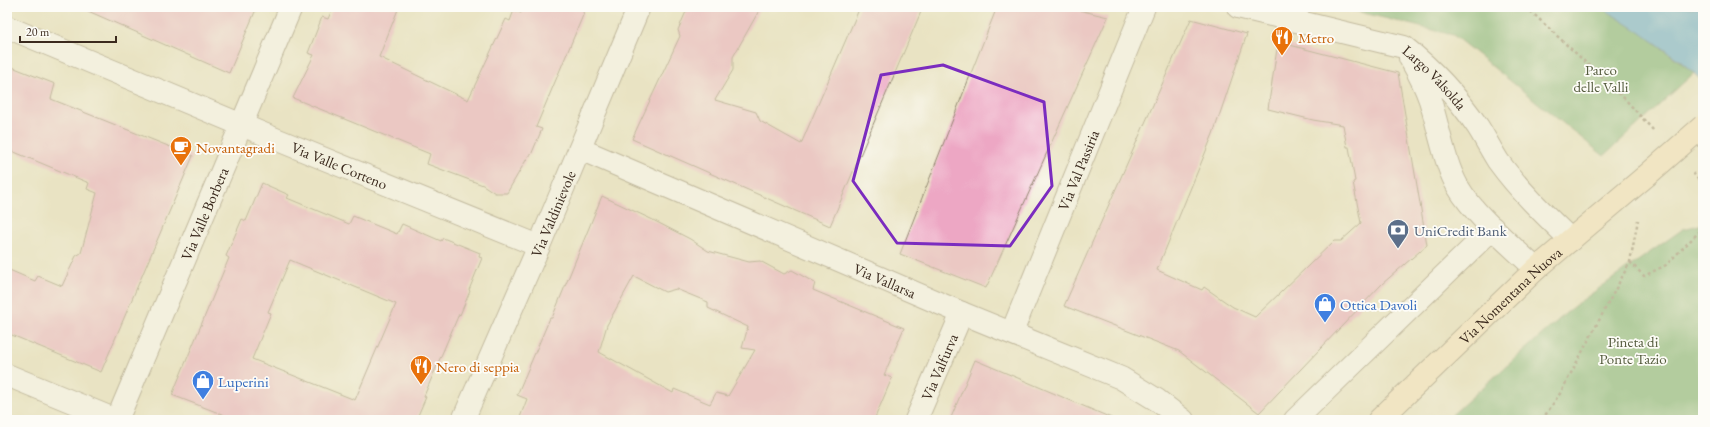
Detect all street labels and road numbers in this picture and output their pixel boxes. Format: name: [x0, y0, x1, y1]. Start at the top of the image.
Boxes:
street label: Largo Valsolda: [1399, 40, 1471, 113]
street label: Via Val Passiria: [1053, 127, 1103, 213]
street label: Via Valle Corteno: [289, 137, 390, 193]
street label: Via Valle Borbera: [176, 164, 232, 263]
street label: Via Valdinievole: [526, 167, 579, 260]
street label: Via Nomentana Nuova: [1454, 242, 1565, 348]
street label: Via Vallarsa: [851, 258, 919, 302]
street label: Via Valfurva: [916, 330, 962, 403]

